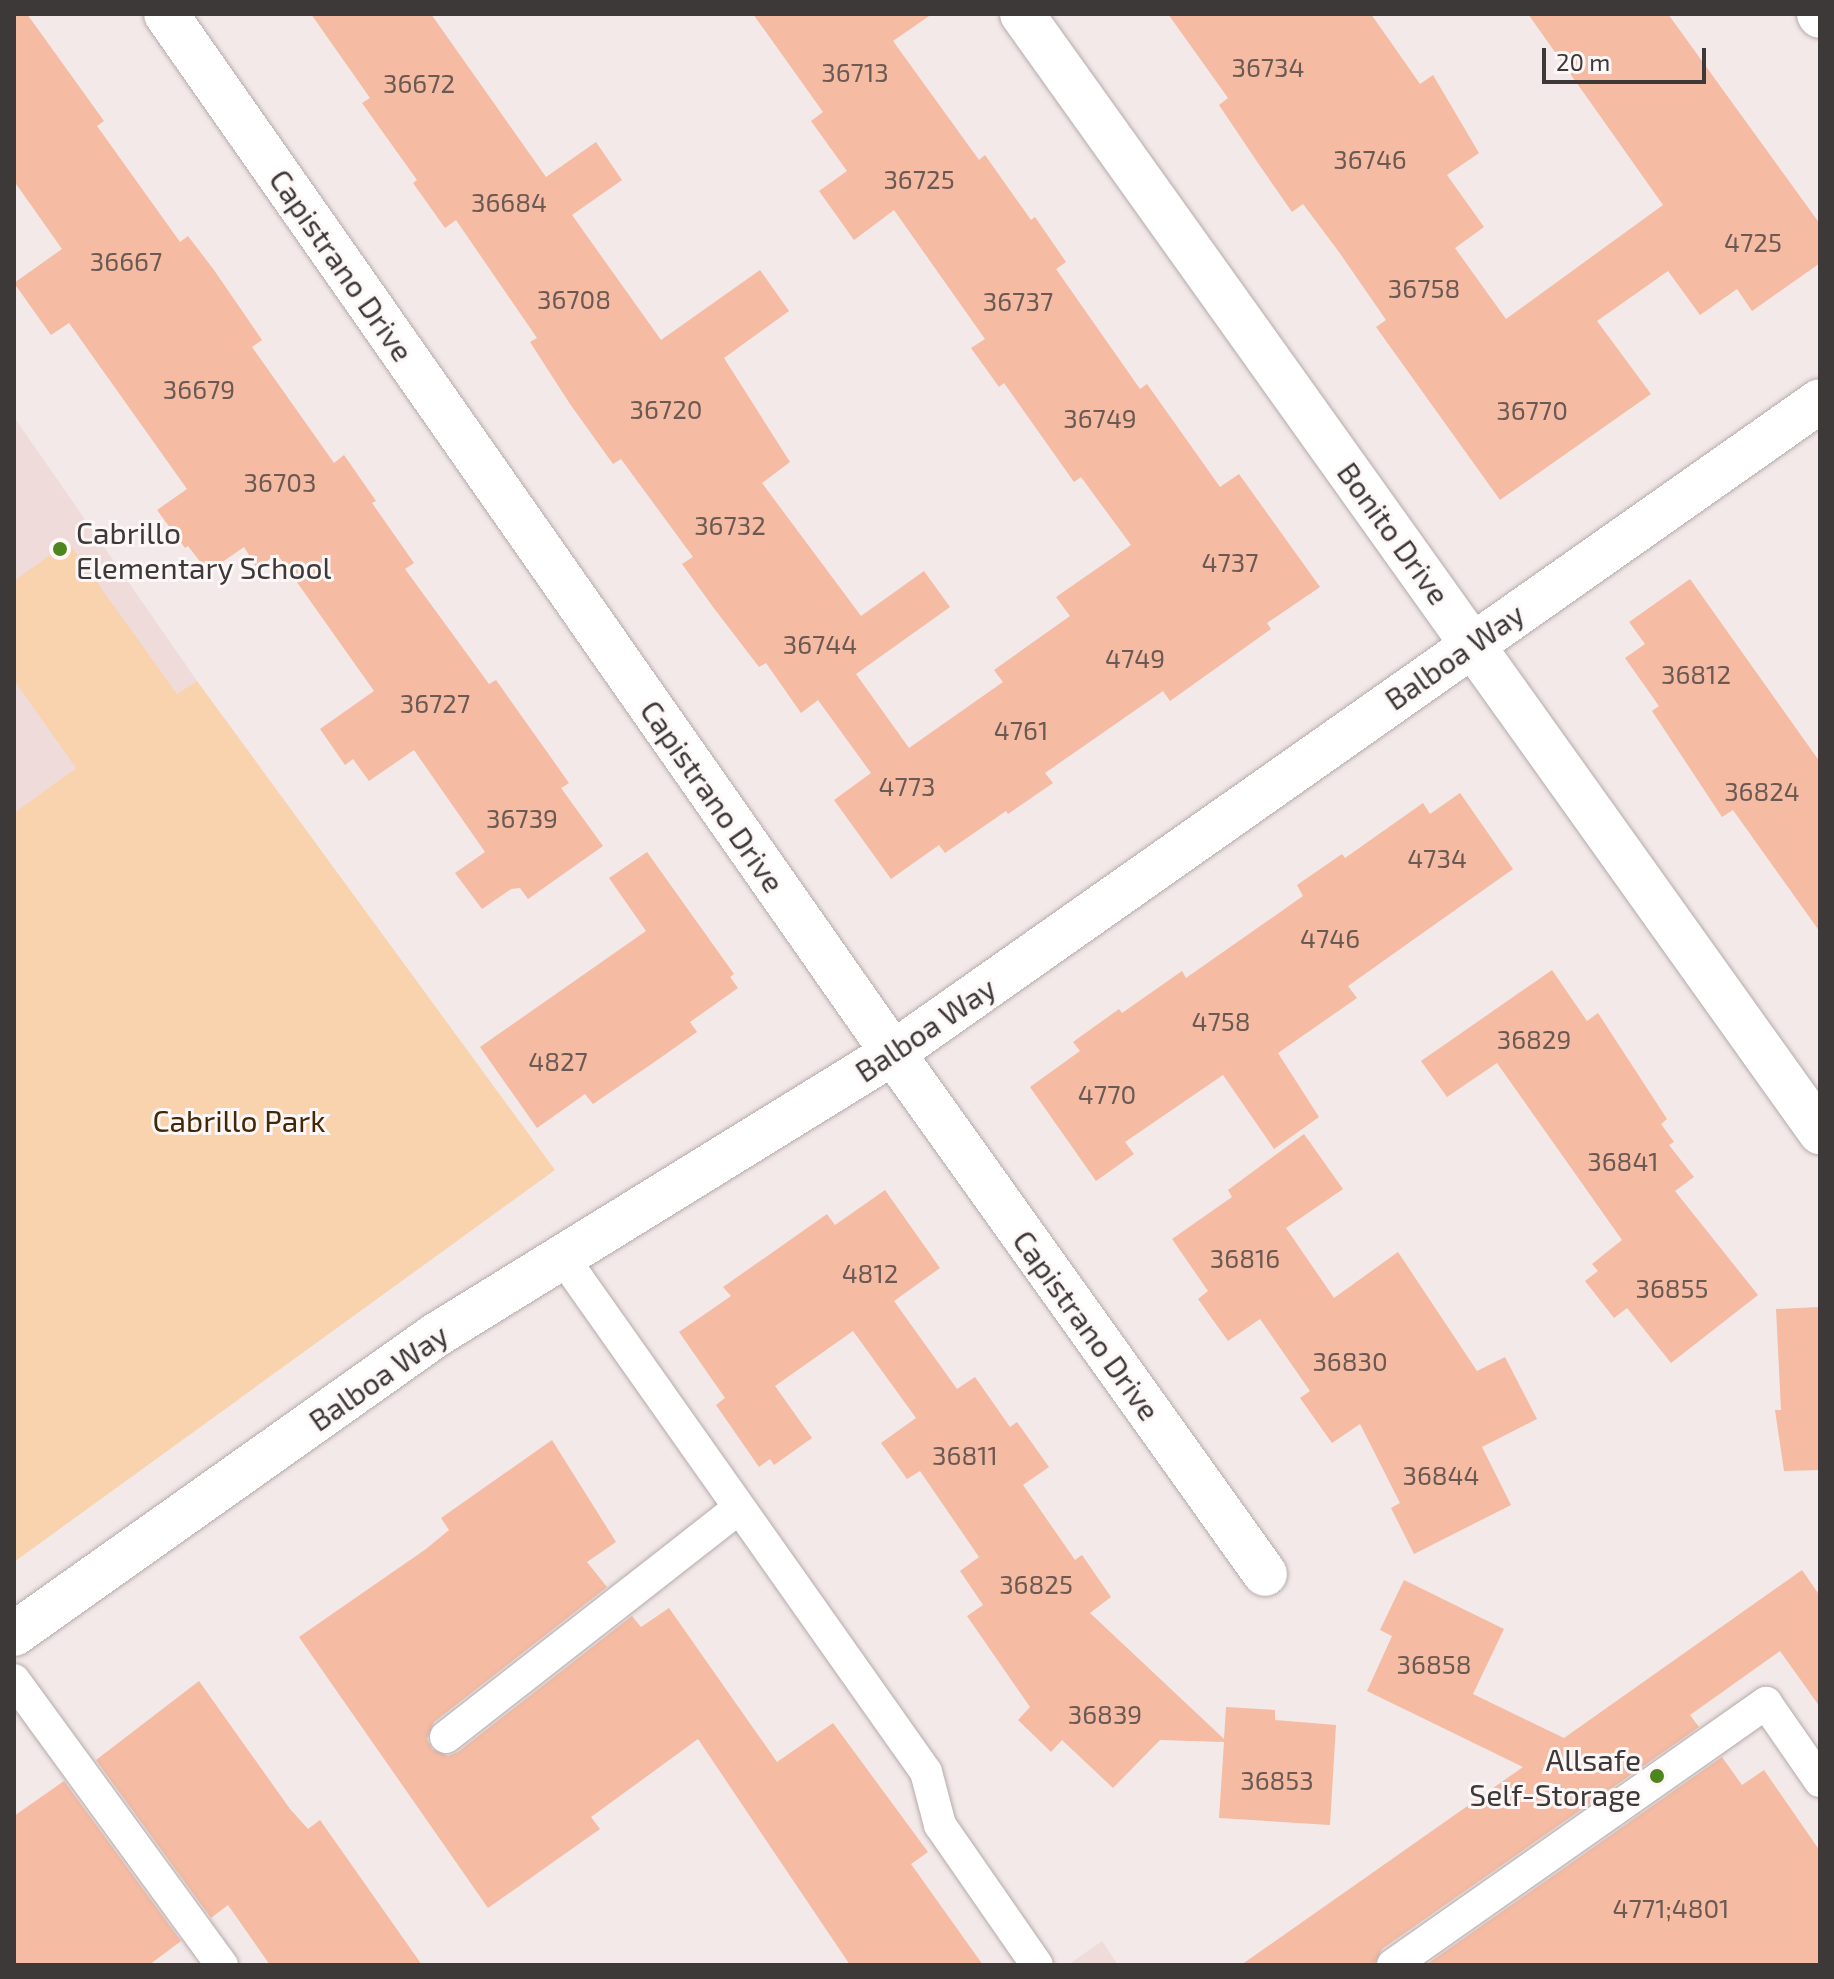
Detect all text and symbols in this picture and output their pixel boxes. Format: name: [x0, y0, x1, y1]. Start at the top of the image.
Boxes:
scale bar: [1546, 32, 1710, 82]
text: 20 m: [1556, 47, 1610, 76]
house number: 36734: [1231, 51, 1305, 83]
house number: 36713: [821, 56, 889, 88]
house number: 36672: [383, 67, 455, 99]
house number: 36746: [1333, 143, 1407, 175]
street label: Capistrano Drive: [262, 162, 422, 368]
house number: 36725: [883, 163, 955, 195]
house number: 36684: [471, 186, 547, 218]
house number: 4725: [1724, 226, 1782, 258]
house number: 36667: [90, 245, 162, 277]
house number: 36758: [1388, 272, 1460, 304]
house number: 36708: [537, 283, 611, 315]
house number: 36737: [983, 285, 1053, 317]
house number: 36679: [163, 373, 235, 405]
house number: 36720: [630, 393, 702, 425]
house number: 36770: [1496, 394, 1568, 426]
house number: 36749: [1063, 402, 1137, 434]
street label: Bonito Drive: [1330, 455, 1458, 611]
house number: 36703: [244, 466, 316, 498]
house number: 36732: [694, 509, 766, 541]
place label: Cabrillo Elementary School: [76, 514, 332, 584]
marker: Cabrillo Elementary School: [51, 540, 69, 558]
house number: 4737: [1201, 546, 1259, 578]
street label: Balboa Way: [1377, 595, 1531, 717]
house number: 36744: [783, 628, 857, 660]
house number: 4749: [1105, 642, 1165, 674]
house number: 36812: [1661, 658, 1731, 690]
house number: 36727: [400, 687, 470, 719]
street label: Capistrano Drive: [633, 693, 793, 899]
house number: 4761: [994, 714, 1048, 746]
house number: 4773: [878, 770, 936, 802]
house number: 36824: [1724, 775, 1800, 807]
house number: 36739: [486, 802, 558, 834]
house number: 4734: [1407, 842, 1467, 874]
house number: 4746: [1300, 922, 1360, 954]
street label: Balboa Way: [848, 969, 1002, 1089]
house number: 4758: [1191, 1005, 1251, 1037]
house number: 36829: [1497, 1023, 1571, 1055]
house number: 4827: [528, 1045, 588, 1077]
house number: 4770: [1078, 1078, 1136, 1110]
park label: Cabrillo Park: [152, 1102, 326, 1138]
house number: 36841: [1587, 1145, 1659, 1177]
street label: Capistrano Drive: [1006, 1223, 1168, 1427]
house number: 36816: [1210, 1242, 1280, 1274]
house number: 4812: [842, 1257, 898, 1289]
house number: 36855: [1636, 1272, 1708, 1304]
street label: Balboa Way: [301, 1316, 455, 1438]
house number: 36830: [1312, 1345, 1388, 1377]
house number: 36811: [932, 1439, 998, 1471]
house number: 36844: [1402, 1459, 1480, 1491]
house number: 36825: [999, 1568, 1073, 1600]
house number: 36858: [1397, 1648, 1471, 1680]
house number: 36839: [1068, 1698, 1142, 1730]
place label: Allsafe Self-Storage: [1469, 1741, 1641, 1812]
house number: 36853: [1240, 1764, 1314, 1796]
marker: Allsafe Self-Storage: [1648, 1767, 1666, 1785]
house number: 4771;4801: [1613, 1892, 1729, 1924]

